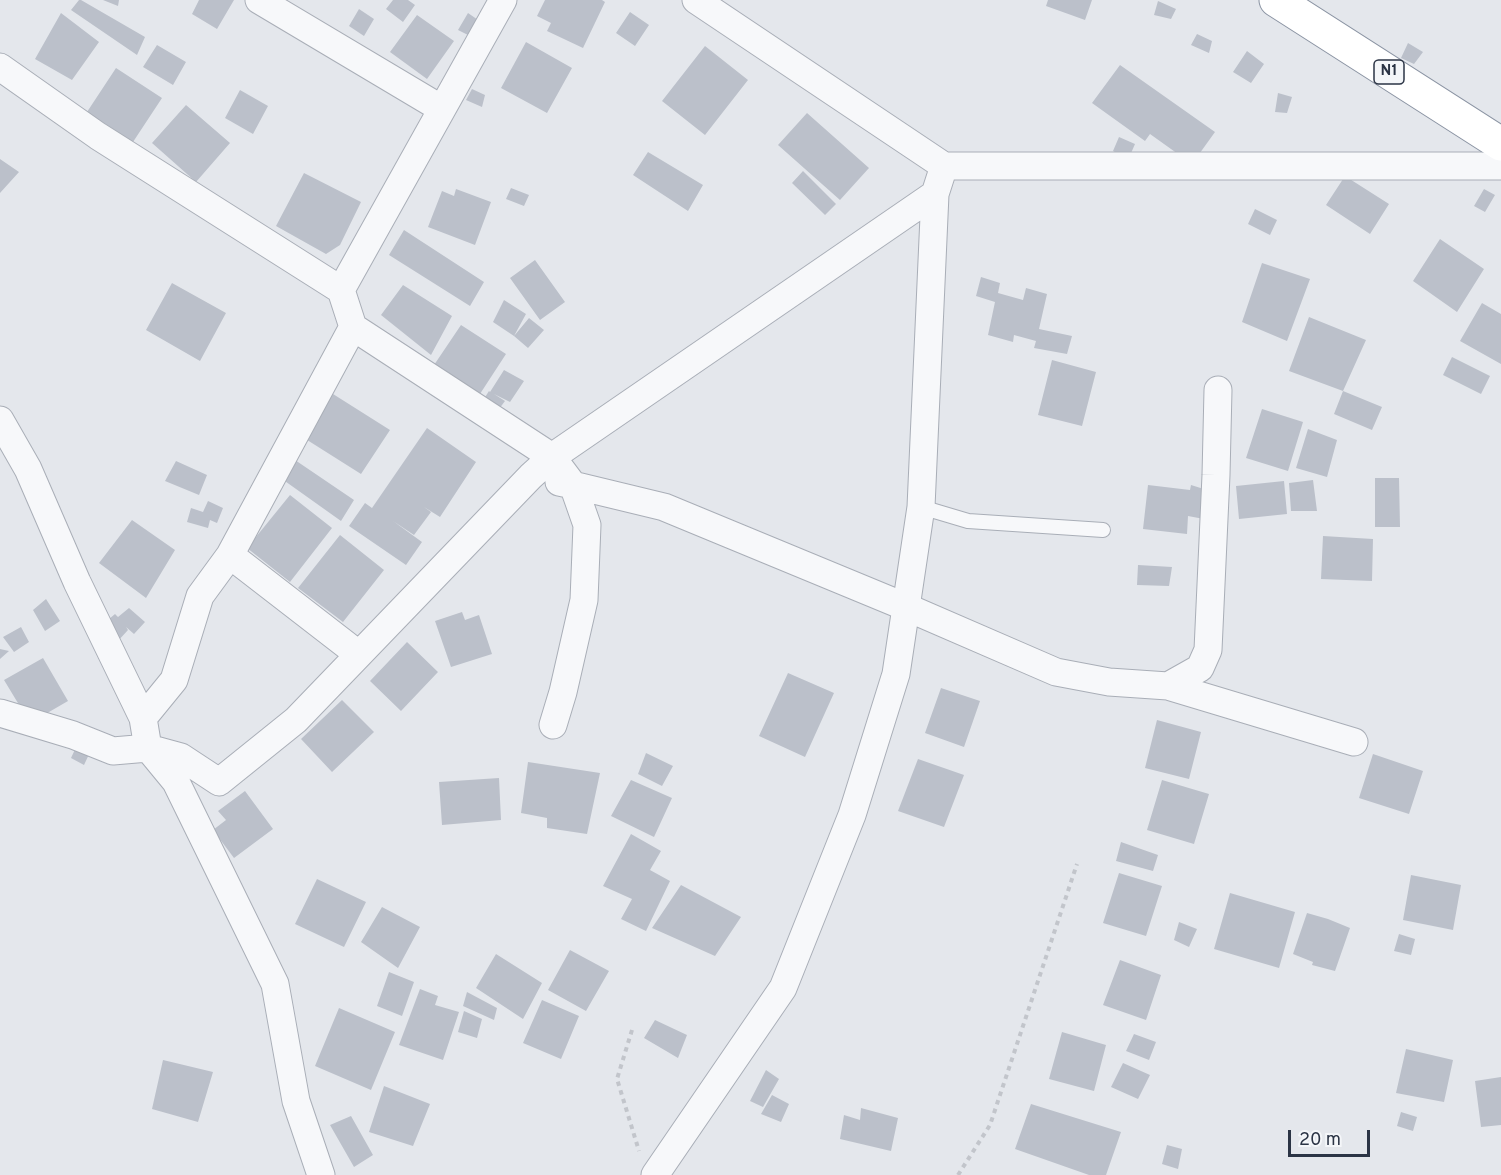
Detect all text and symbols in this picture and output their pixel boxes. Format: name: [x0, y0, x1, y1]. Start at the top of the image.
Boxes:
road number: N1: [1374, 60, 1404, 84]
scale bar: [1291, 1118, 1374, 1156]
text: 20 m: [1299, 1129, 1341, 1152]

